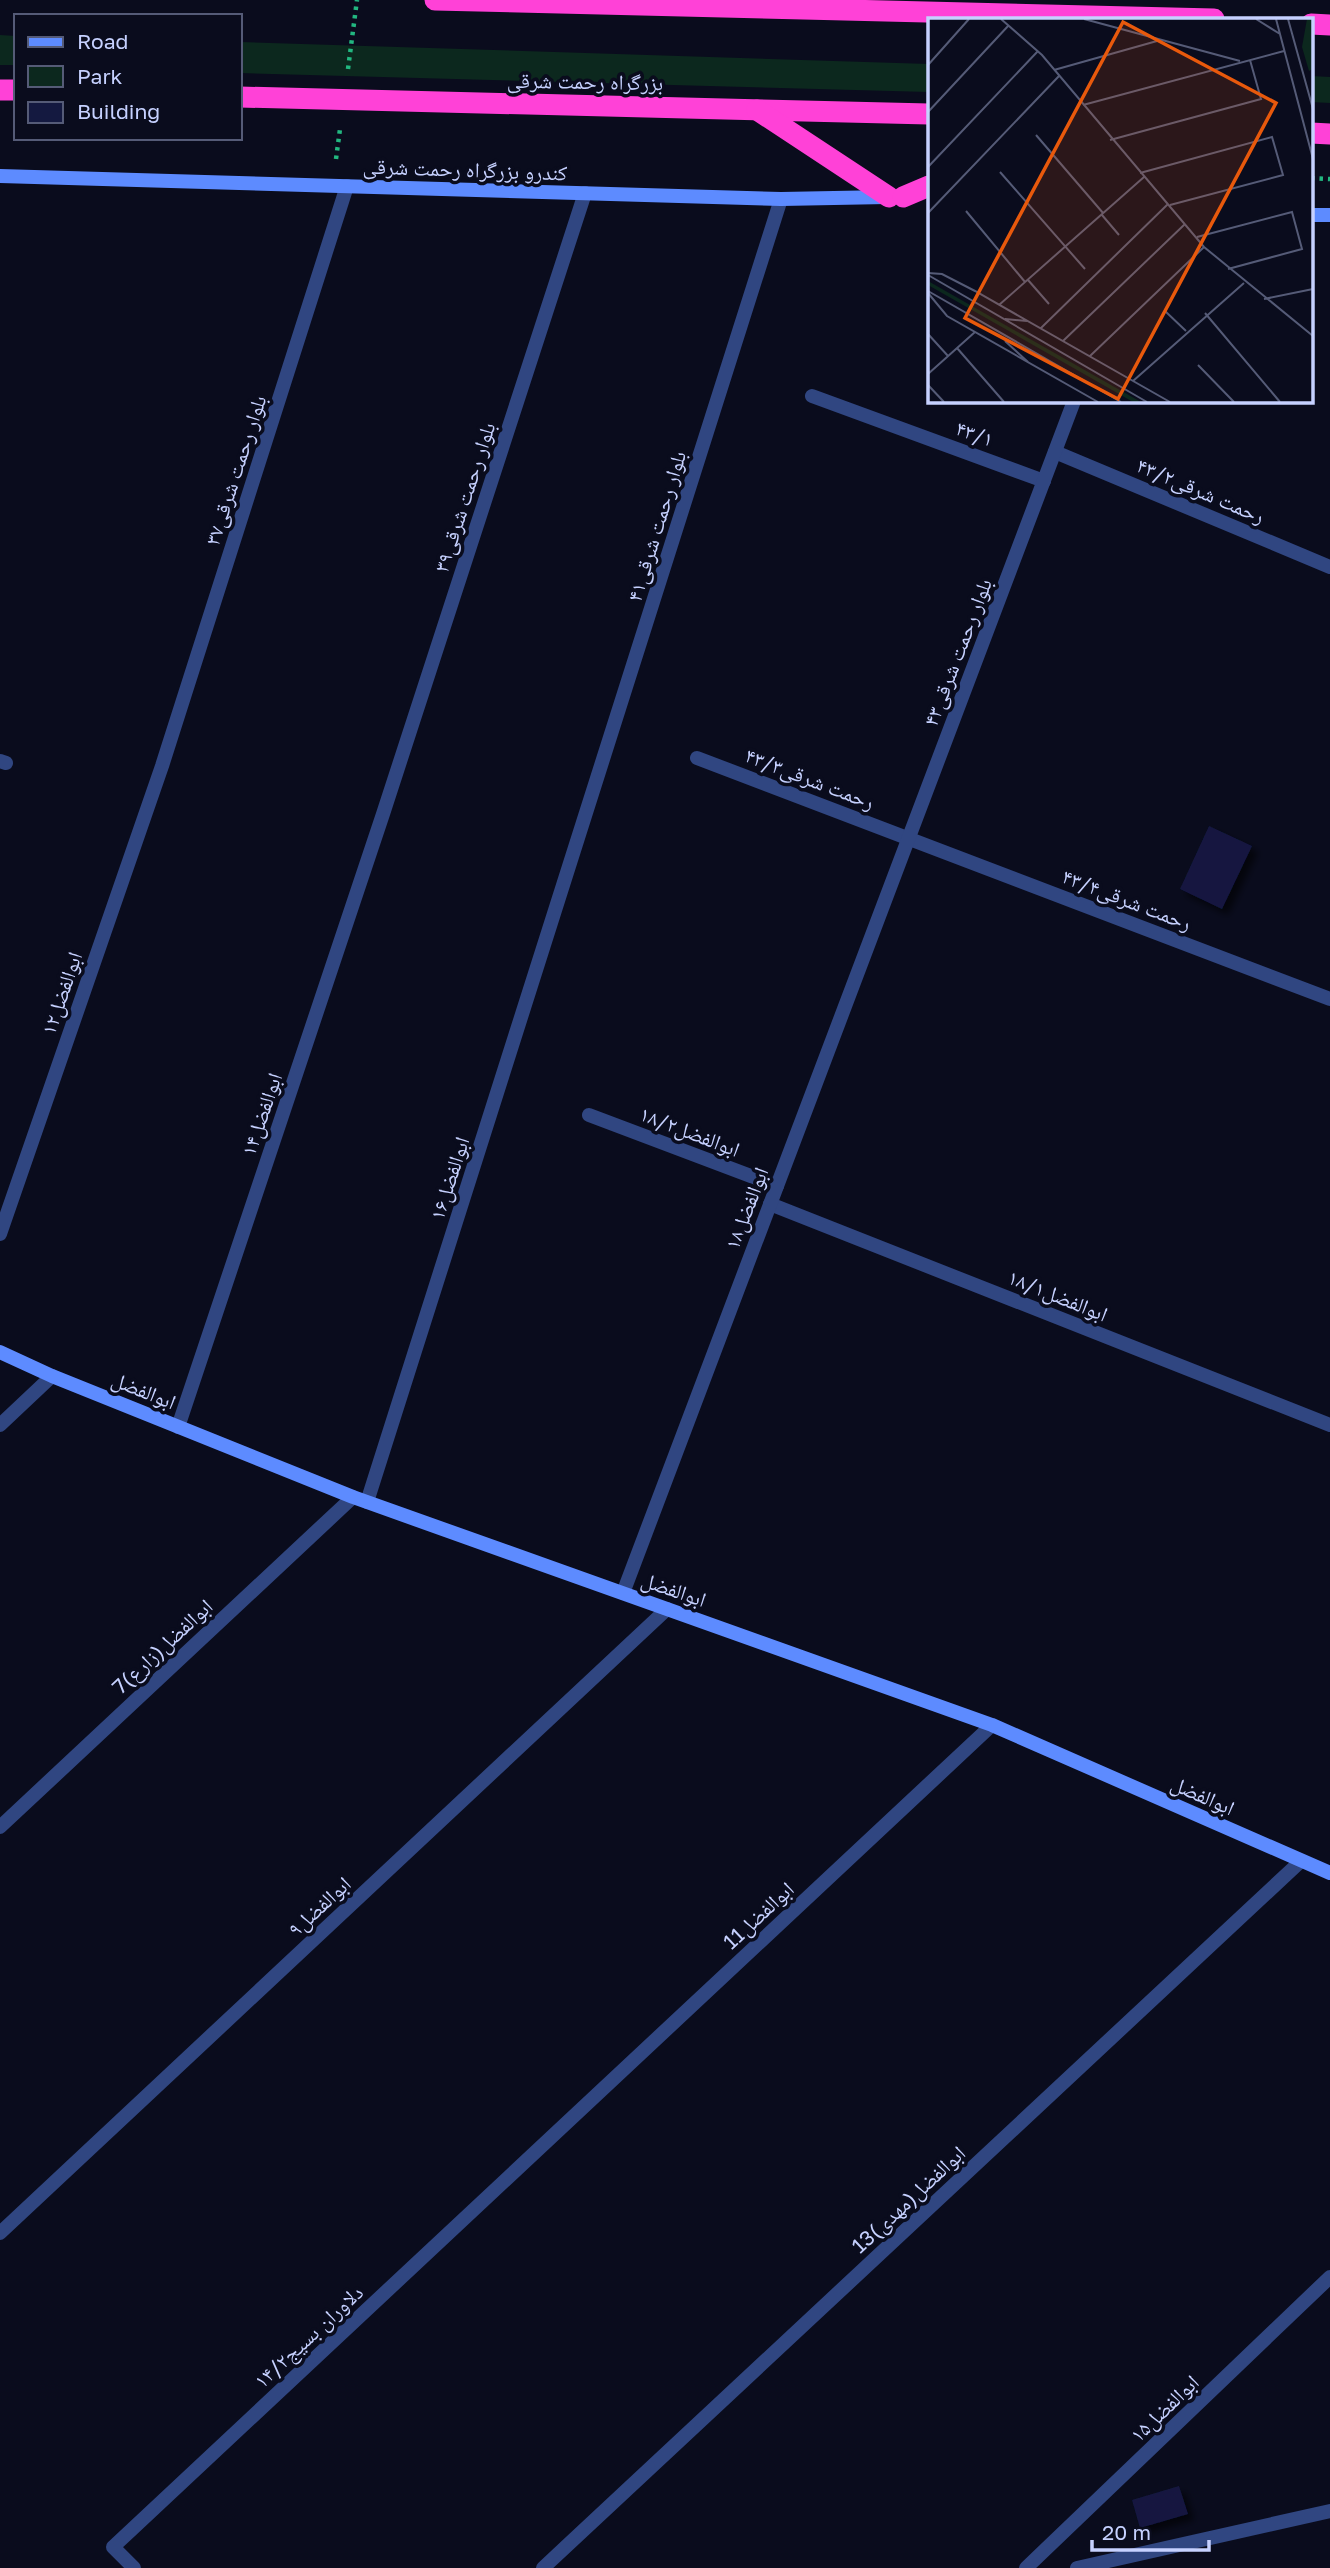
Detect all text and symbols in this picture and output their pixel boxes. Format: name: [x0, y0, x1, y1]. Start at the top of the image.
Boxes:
legend: [14, 14, 242, 140]
inset map: [928, 18, 1312, 402]
text: Road: [77, 28, 128, 54]
text: Park: [77, 63, 123, 89]
street label: بزرگراه رحمت شرقی: [507, 67, 663, 96]
text: Building: [77, 98, 160, 124]
street label: کندرو بزرگراه رحمت شرقی: [362, 152, 568, 187]
street label: بلوار رحمت شرقی۳۷: [199, 392, 272, 549]
street label: ۴۳/۱: [953, 414, 997, 452]
street label: بلوار رحمت شرقی۳۹: [428, 419, 501, 576]
street label: بلوار رحمت شرقی۴۱: [621, 448, 692, 605]
street label: ۴۳/۲رحمت شرقی: [1133, 451, 1269, 530]
street label: بلوار رحمت شرقی۴۳: [917, 574, 998, 730]
street label: ۴۳/۳رحمت شرقی: [741, 741, 878, 816]
street label: ۴۳/۴رحمت شرقی: [1058, 862, 1195, 937]
street label: ابوالفضل۱۲: [35, 948, 88, 1038]
street label: ابوالفضل۱۴: [235, 1069, 288, 1159]
street label: ۱۸/۲ابوالفضل: [636, 1100, 744, 1163]
street label: ابوالفضل۱۶: [423, 1133, 476, 1223]
street label: ابوالفضل۱۸: [718, 1163, 774, 1253]
street label: ابوالفضل۱۸/۱: [1004, 1263, 1112, 1328]
street label: ابوالفضل: [108, 1365, 180, 1416]
street label: ابوالفضل: [638, 1566, 710, 1613]
street label: 7ابوالفضل(زارع): [106, 1593, 218, 1700]
street label: ابوالفضل: [1167, 1770, 1239, 1821]
street label: ابوالفضل۹: [282, 1870, 356, 1942]
street label: 11ابوالفضل: [717, 1876, 799, 1955]
street label: 13ابوالفضل(مهدی): [846, 2140, 971, 2259]
street label: ۱۴/۲دلاوران بسیج: [248, 2279, 369, 2394]
street label: ابوالفضل۱۵: [1124, 2369, 1205, 2448]
scale bar: [1092, 2508, 1209, 2552]
text: 20 m: [1102, 2519, 1151, 2545]

